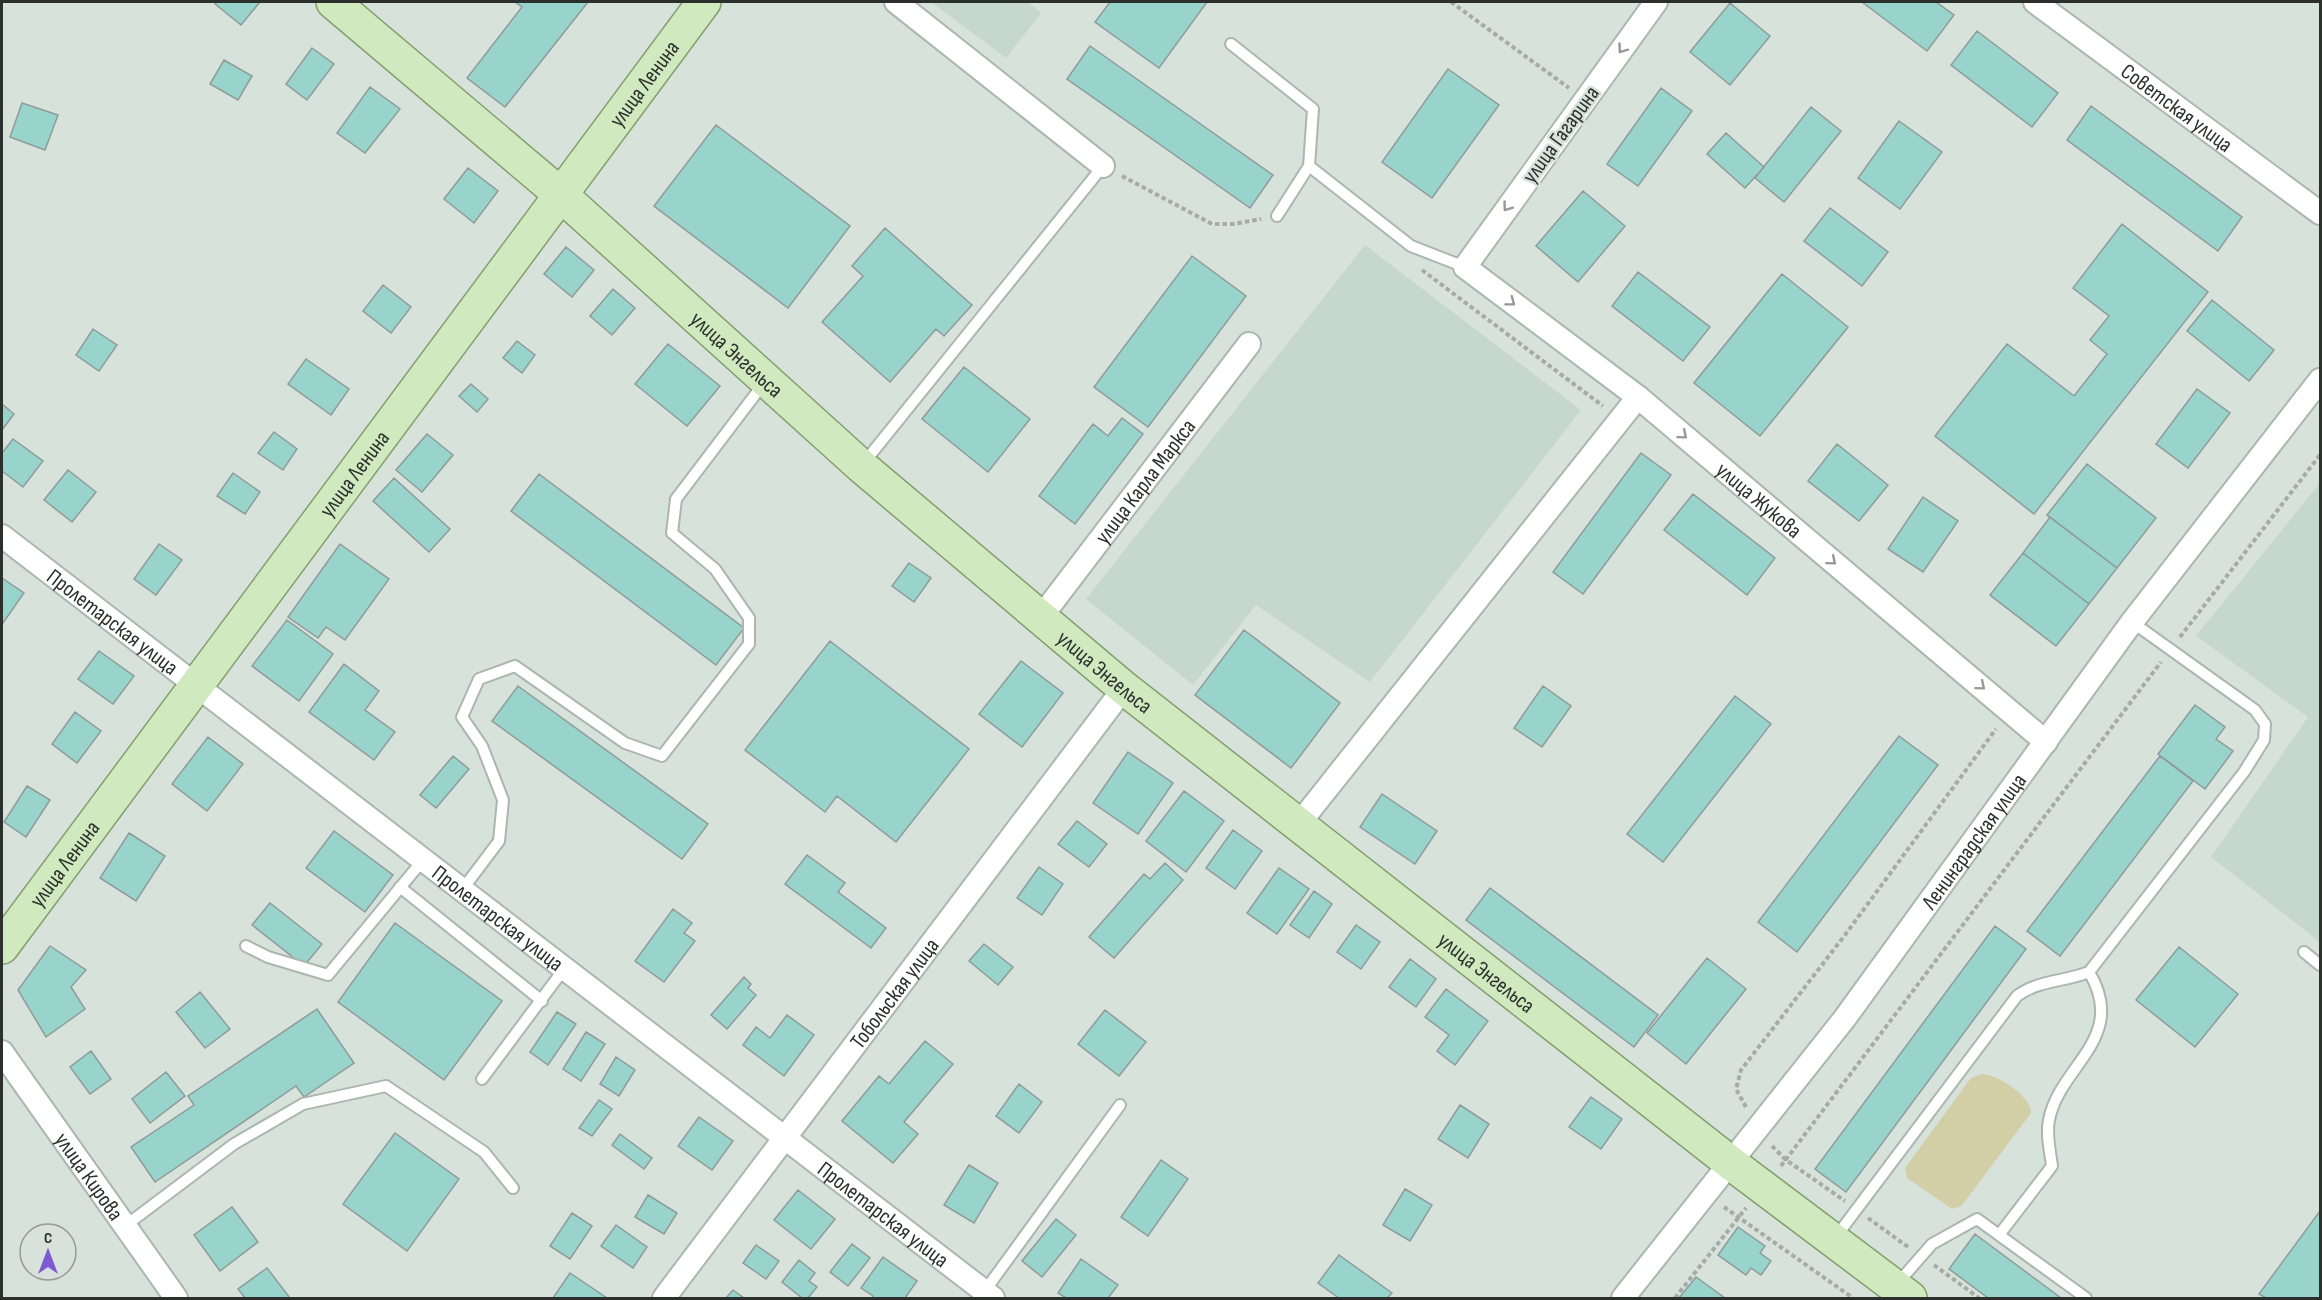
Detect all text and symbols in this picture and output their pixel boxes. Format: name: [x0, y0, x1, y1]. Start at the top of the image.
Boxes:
street label: улица Ленина: [604, 36, 686, 133]
one-way arrow: [1618, 42, 1629, 53]
street label: Советская улица: [2115, 58, 2238, 159]
street label: улица Гагарина: [1517, 81, 1606, 189]
one-way arrow: [1504, 200, 1515, 211]
one-way arrow: [1505, 294, 1516, 305]
street label: улица Энгельса: [684, 306, 788, 404]
street label: улица Карла Маркса: [1090, 414, 1202, 550]
street label: улица Ленина: [314, 426, 396, 523]
one-way arrow: [1676, 428, 1687, 439]
street label: улица Жукова: [1710, 457, 1807, 545]
one-way arrow: [1825, 553, 1836, 564]
street label: Пролетарская улица: [41, 564, 183, 681]
street label: улица Энгельса: [1051, 625, 1157, 720]
one-way arrow: [1974, 679, 1985, 690]
street label: Ленинградская улица: [1916, 769, 2033, 916]
street label: улица Ленина: [24, 816, 106, 913]
street label: Пролетарская улица: [426, 860, 568, 978]
street label: улица Энгельса: [1432, 927, 1540, 1020]
street label: Тобольская улица: [845, 933, 946, 1055]
street label: улица Кирова: [48, 1128, 129, 1226]
street label: Пролетарская улица: [812, 1156, 954, 1274]
north arrow: [18, 1222, 78, 1282]
text: С: [44, 1229, 52, 1248]

